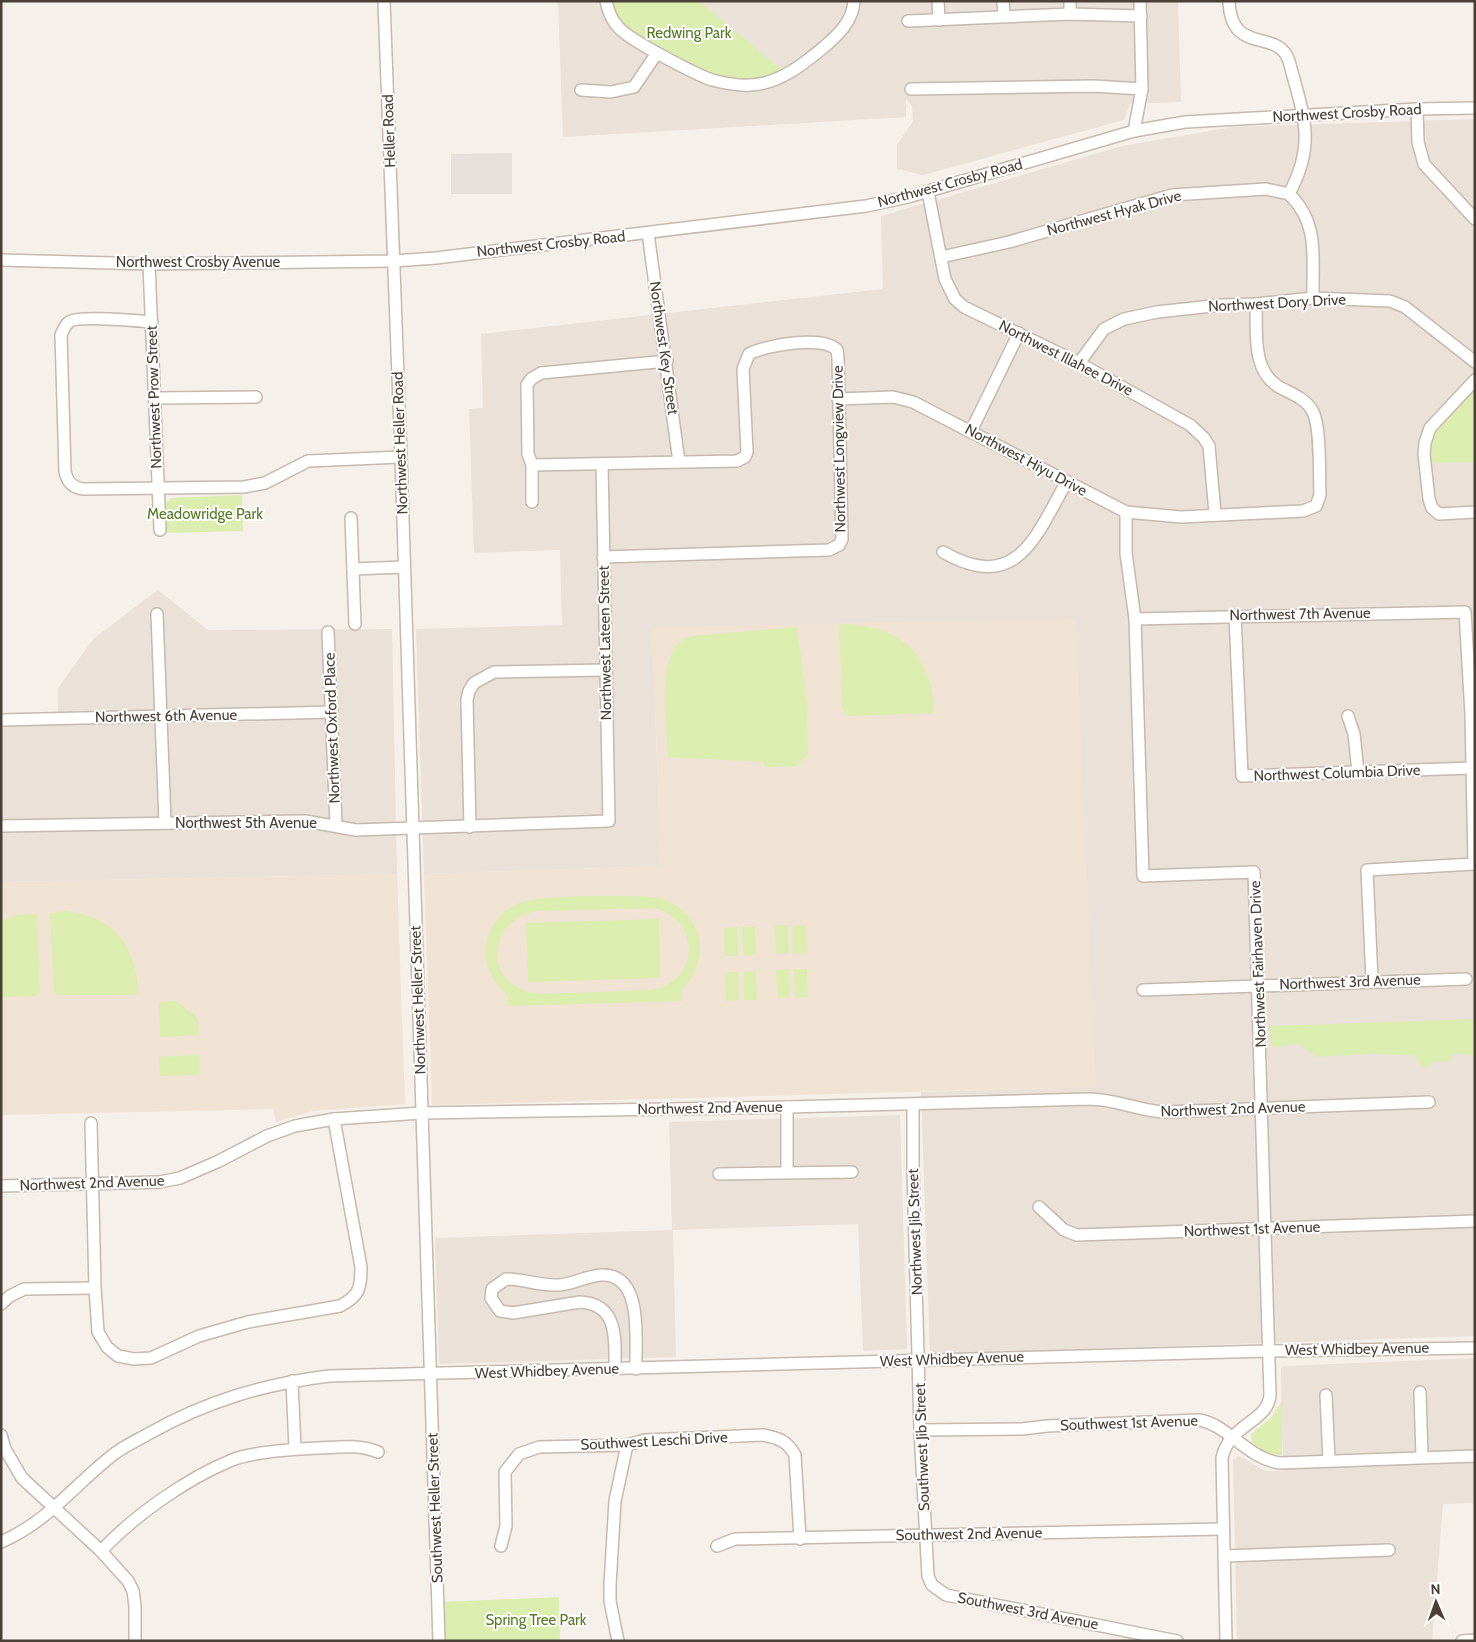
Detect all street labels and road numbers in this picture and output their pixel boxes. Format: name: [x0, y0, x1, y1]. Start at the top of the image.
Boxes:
street label: Heller Road: [379, 94, 399, 168]
street label: Northwest Crosby Road: [1272, 100, 1422, 126]
street label: Northwest Crosby Road: [876, 155, 1024, 211]
street label: Northwest Hyak Drive: [1045, 186, 1183, 240]
street label: Northwest Crosby Road: [476, 227, 626, 261]
street label: Northwest Crosby Avenue: [116, 253, 280, 271]
street label: Northwest Key Street: [646, 280, 682, 416]
street label: Northwest Dory Drive: [1208, 290, 1347, 316]
street label: Northwest Illahee Drive: [996, 316, 1136, 400]
street label: Northwest Prow Street: [143, 325, 165, 469]
street label: Northwest Longview Drive: [829, 365, 849, 533]
street label: Northwest Heller Road: [389, 371, 411, 515]
street label: Northwest Hiyu Drive: [962, 420, 1090, 500]
street label: Northwest Lateen Street: [595, 565, 615, 721]
street label: Northwest 7th Avenue: [1229, 604, 1371, 624]
street label: Northwest Oxford Place: [320, 652, 344, 804]
street label: Northwest 6th Avenue: [95, 706, 238, 726]
street label: Northwest Columbia Drive: [1253, 761, 1421, 785]
street label: Northwest 5th Avenue: [175, 814, 317, 832]
street label: Northwest Fairhaven Drive: [1246, 880, 1270, 1048]
street label: Northwest Heller Street: [406, 925, 430, 1075]
street label: Northwest 3rd Avenue: [1279, 971, 1421, 993]
street label: Northwest 2nd Avenue: [1160, 1097, 1306, 1121]
street label: Northwest 2nd Avenue: [637, 1098, 783, 1118]
street label: Northwest Jib Street: [904, 1168, 926, 1296]
street label: Northwest 2nd Avenue: [19, 1171, 165, 1195]
street label: Northwest 1st Avenue: [1183, 1218, 1321, 1240]
street label: West Whidbey Avenue: [1285, 1339, 1430, 1359]
street label: West Whidbey Avenue: [880, 1347, 1025, 1371]
street label: West Whidbey Avenue: [475, 1359, 620, 1383]
street label: Southwest Jib Street: [911, 1383, 933, 1511]
street label: Southwest 1st Avenue: [1060, 1412, 1199, 1434]
street label: Southwest Leschi Drive: [580, 1428, 728, 1454]
street label: Southwest Heller Street: [423, 1432, 447, 1584]
street label: Southwest 2nd Avenue: [896, 1524, 1043, 1544]
street label: Southwest 3rd Avenue: [956, 1589, 1100, 1634]

